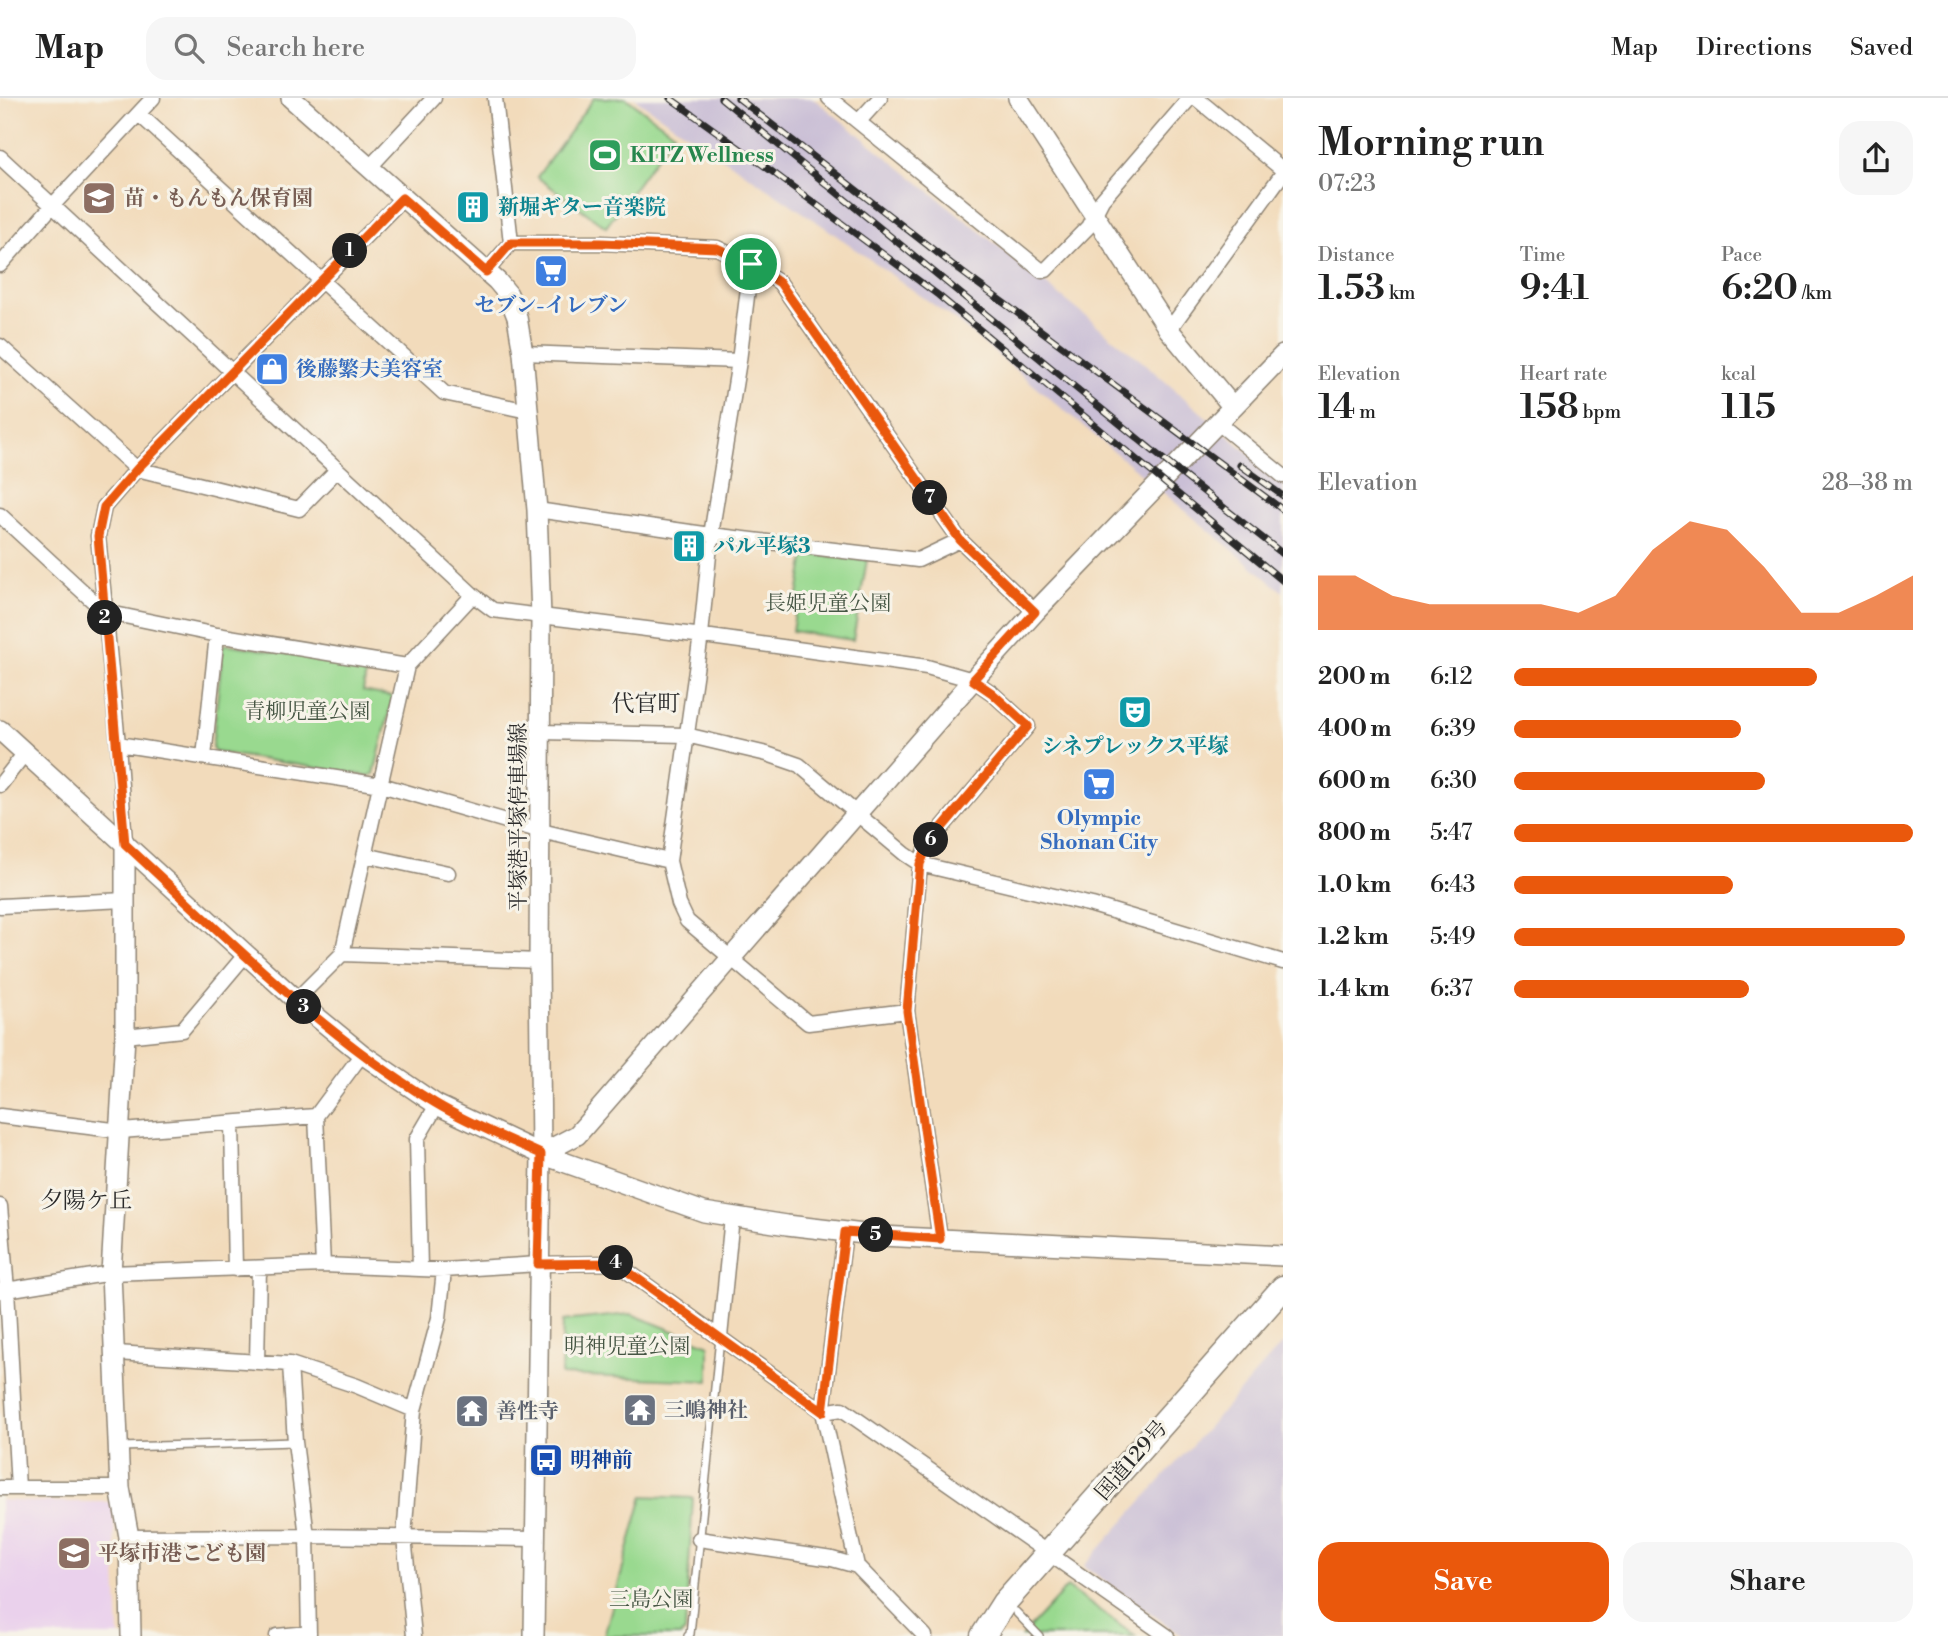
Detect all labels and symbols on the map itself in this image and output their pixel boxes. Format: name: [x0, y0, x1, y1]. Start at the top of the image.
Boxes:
sports icon: KITZ Wellness: [586, 136, 624, 174]
place label: KITZ Wellness: [630, 143, 774, 169]
school or university icon: 苗・もんもん保育園: [80, 179, 118, 217]
place label: 苗・もんもん保育園: [124, 186, 313, 212]
building icon: 新堀ギター音楽院: [454, 188, 492, 226]
place label: 新堀ギター音楽院: [498, 195, 666, 221]
pin: 1: [332, 234, 368, 268]
pin: [721, 234, 781, 294]
supermarket icon: セブン-イレブン: [532, 252, 570, 290]
place label: セブン-イレブン: [474, 293, 628, 319]
shop icon: 後藤繁夫美容室: [253, 350, 291, 388]
place label: 後藤繁夫美容室: [296, 357, 443, 383]
pin: 7: [912, 480, 948, 516]
building icon: パル平塚3: [670, 527, 708, 565]
place label: パル平塚3: [714, 534, 811, 560]
park label: 長姫児童公園: [765, 591, 891, 617]
pin: 2: [88, 601, 122, 636]
district label: 代官町: [612, 690, 681, 718]
theatre icon: シネプレックス平塚: [1116, 693, 1154, 731]
park label: 青柳児童公園: [244, 699, 370, 725]
street label: 平塚港平塚停車場線: [506, 723, 532, 912]
place label: シネプレックス平塚: [1041, 734, 1229, 760]
supermarket icon: Olympic Shonan City: [1080, 765, 1118, 803]
place label: Olympic Shonan City: [1040, 806, 1158, 856]
pin: 6: [914, 822, 948, 858]
pin: 3: [286, 990, 322, 1024]
district label: 夕陽ケ丘: [40, 1187, 132, 1215]
pin: 5: [858, 1218, 894, 1252]
pin: 4: [598, 1246, 634, 1280]
park label: 明神児童公園: [564, 1334, 690, 1360]
temple icon: 三嶋神社: [621, 1391, 659, 1429]
temple icon: 善性寺: [453, 1392, 491, 1430]
place label: 三嶋神社: [664, 1398, 748, 1424]
place label: 善性寺: [496, 1399, 559, 1425]
street label: 国道129号: [1090, 1415, 1173, 1506]
bus stop icon: 明神前: [527, 1441, 565, 1479]
place label: 明神前: [570, 1448, 633, 1474]
school or university icon: 平塚市港こども園: [55, 1534, 93, 1572]
place label: 平塚市港こども園: [98, 1541, 266, 1567]
park label: 三島公園: [609, 1587, 693, 1613]

